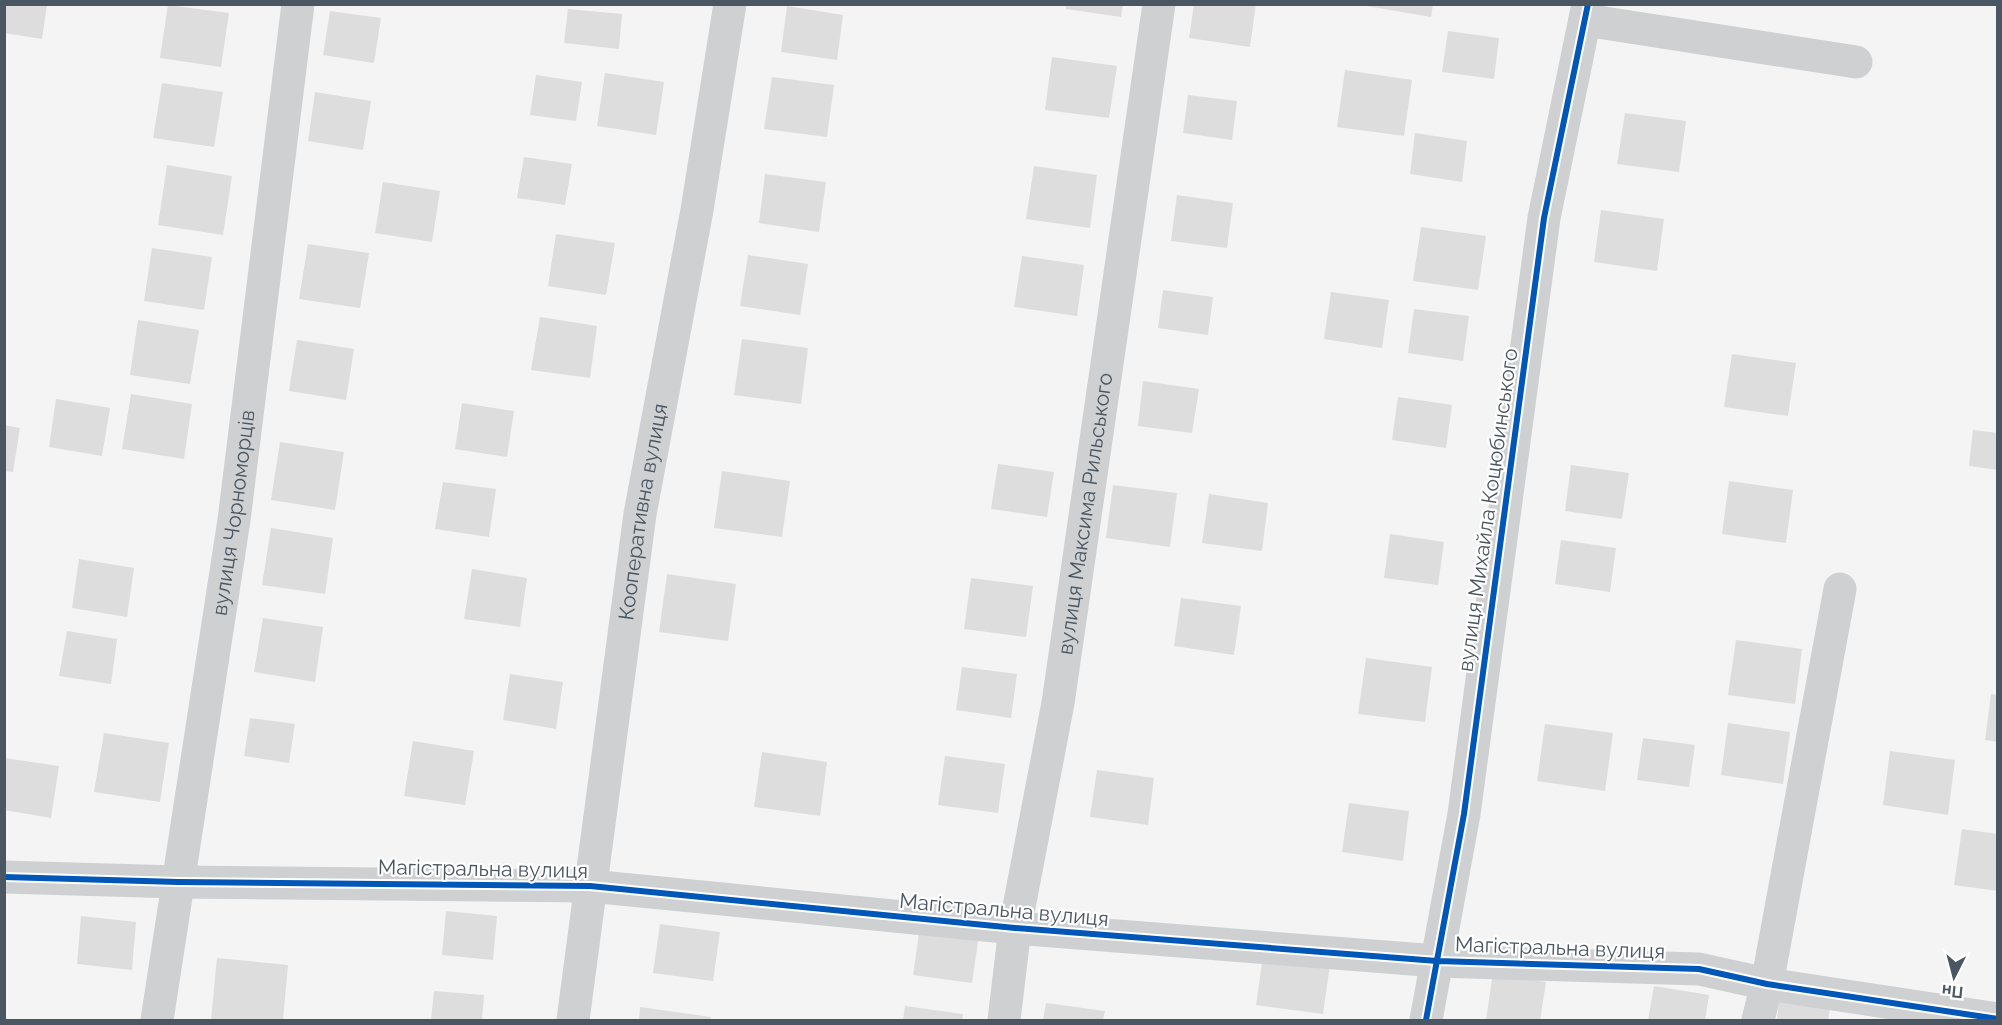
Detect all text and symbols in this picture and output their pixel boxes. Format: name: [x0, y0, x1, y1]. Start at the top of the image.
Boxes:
street label: вулиця Михайла Коцюбинського: [1452, 347, 1523, 673]
street label: вулиця Максима Рильського: [1052, 371, 1118, 656]
street label: Кооперативна вулиця: [613, 401, 672, 622]
street label: вулиця Чорноморців: [206, 408, 260, 617]
street label: Магістральна вулиця: [378, 854, 588, 883]
street label: Магістральна вулиця: [898, 888, 1110, 931]
street label: Магістральна вулиця: [1455, 931, 1665, 964]
north arrow: [1924, 947, 1984, 1007]
text: Пн: [1941, 981, 1964, 1002]

